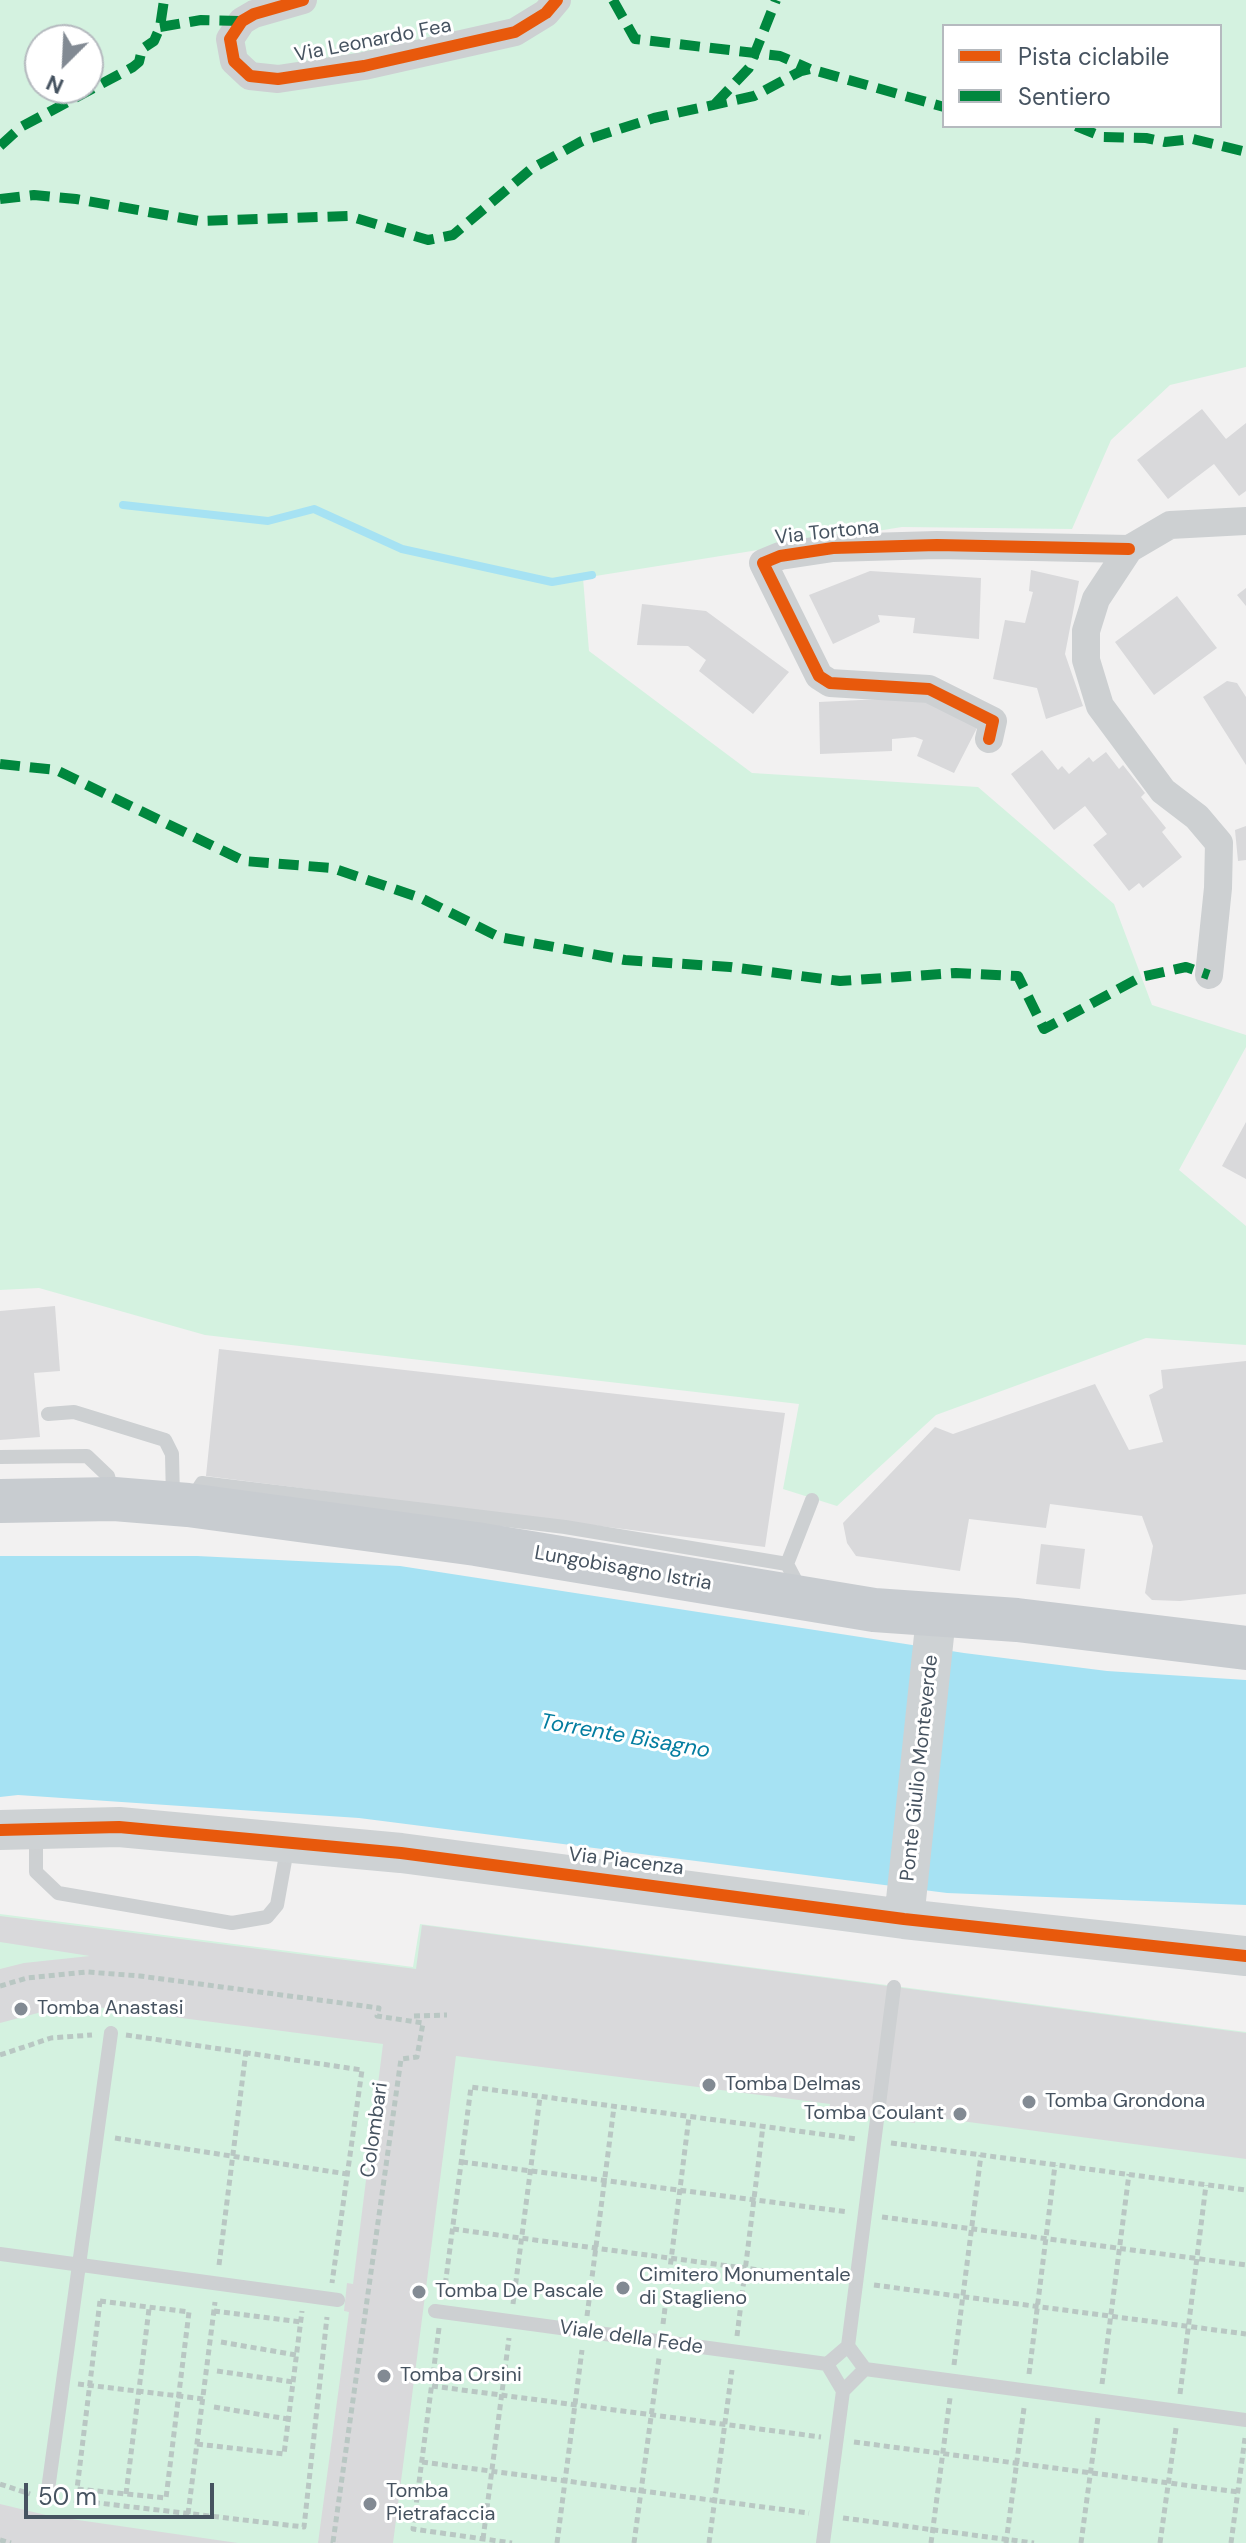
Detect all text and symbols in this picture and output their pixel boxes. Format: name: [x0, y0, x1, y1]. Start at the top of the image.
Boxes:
street label: Via Leonardo Fea: [293, 14, 453, 68]
north arrow: [24, 24, 104, 104]
legend: [942, 24, 1222, 128]
text: Pista ciclabile: [1018, 41, 1169, 72]
text: N: [42, 68, 68, 101]
text: Sentiero: [1018, 81, 1111, 112]
street label: Via Tortona: [774, 516, 880, 550]
street label: Lungobisagno Istria: [533, 1542, 713, 1596]
street label: Ponte Giulio Monteverde: [896, 1654, 944, 1882]
water label: Torrente Bisagno: [538, 1709, 712, 1765]
street label: Via Piacenza: [567, 1843, 685, 1881]
place label: Tomba Anastasi: [37, 1997, 184, 2021]
marker: Tomba Anastasi: [12, 2000, 30, 2018]
place label: Tomba Delmas: [725, 2073, 861, 2097]
marker: Tomba Delmas: [700, 2076, 718, 2094]
street label: Colombari: [356, 2081, 394, 2179]
place label: Tomba Grondona: [1045, 2090, 1205, 2114]
marker: Tomba Grondona: [1020, 2093, 1038, 2111]
place label: Tomba Coulant: [804, 2102, 944, 2126]
marker: Tomba Coulant: [951, 2105, 969, 2123]
place label: Cimitero Monumentale di Staglieno: [639, 2264, 851, 2311]
marker: Cimitero Monumentale di Staglieno: [614, 2279, 632, 2297]
place label: Tomba De Pascale: [435, 2280, 603, 2304]
marker: Tomba De Pascale: [410, 2283, 428, 2301]
street label: Viale della Fede: [558, 2316, 704, 2360]
place label: Tomba Orsini: [400, 2364, 522, 2388]
marker: Tomba Orsini: [375, 2367, 393, 2385]
scale bar: [28, 2467, 218, 2517]
place label: Tomba Pietrafaccia: [386, 2480, 495, 2527]
text: 50 m: [38, 2481, 97, 2512]
marker: Tomba Pietrafaccia: [361, 2495, 379, 2513]

